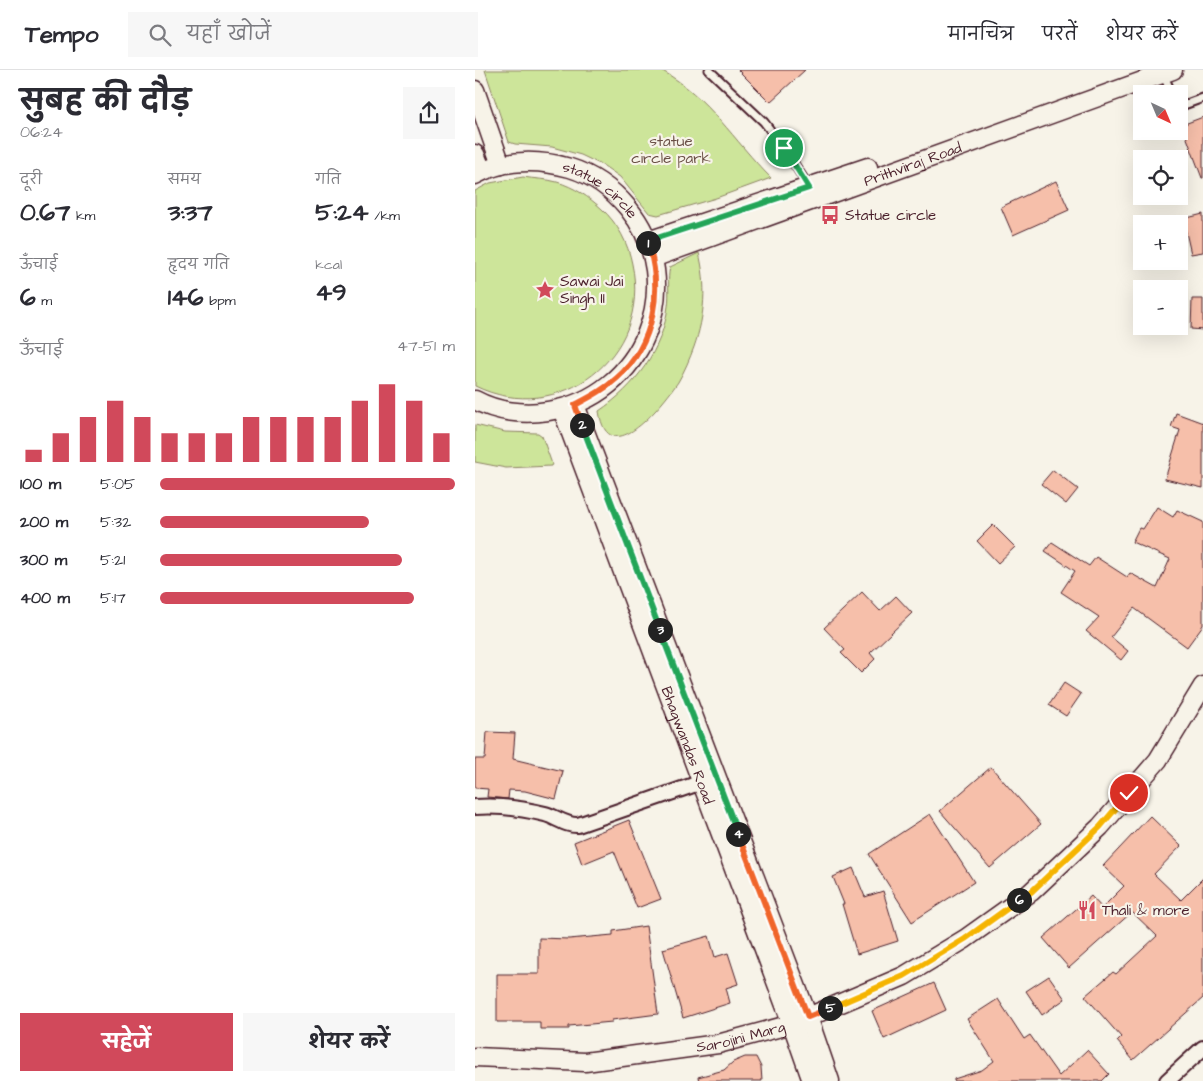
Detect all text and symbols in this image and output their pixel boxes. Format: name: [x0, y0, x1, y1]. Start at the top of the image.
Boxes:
search box: [128, 12, 478, 57]
text: Tempo: [25, 18, 98, 52]
icon: search: [146, 21, 174, 49]
text: यहाँ खोजें: [186, 21, 271, 48]
text: मानचित्र: [948, 22, 1014, 47]
text: परतें: [1042, 22, 1077, 47]
text: शेयर करें: [1105, 22, 1178, 47]
text: सुबह की दौड़: [20, 82, 191, 121]
north arrow: [1133, 85, 1187, 140]
map controls: [1133, 85, 1188, 335]
button: share: [403, 87, 455, 139]
text: 06:24: [20, 121, 63, 143]
pin: [763, 127, 805, 169]
park label: statue circle park: [631, 131, 711, 169]
icon: arrive: [770, 134, 798, 162]
street label: Prithviraj Road: [861, 137, 965, 192]
button: locate: [1133, 150, 1188, 205]
street label: statue circle: [560, 156, 643, 223]
text: दूरी: [20, 170, 42, 190]
text: समय: [168, 170, 201, 190]
text: गति: [315, 170, 341, 190]
text: 0.67: [20, 195, 70, 230]
text: 3:37: [168, 195, 213, 230]
text: 5:24: [315, 195, 369, 230]
bus stop icon: Statue circle: [819, 204, 841, 226]
place label: Statue circle: [845, 205, 936, 226]
text: km: [70, 206, 95, 226]
text: /km: [369, 206, 400, 226]
button: +: [1133, 215, 1188, 270]
pin: 1: [635, 230, 661, 256]
text: 1: [648, 233, 649, 253]
text: ऊँचाई: [20, 255, 58, 275]
text: हृदय गति: [168, 255, 229, 275]
text: kcal: [315, 255, 342, 275]
place label: Sawai Jai Singh II: [560, 271, 624, 310]
text: 49: [315, 275, 347, 310]
place icon: Sawai Jai Singh II: [534, 279, 556, 301]
text: 6: [20, 280, 36, 315]
text: 146: [168, 280, 204, 315]
button: −: [1133, 280, 1188, 335]
text: m: [36, 291, 52, 311]
text: bpm: [204, 291, 236, 311]
text: 47–51 m: [397, 335, 455, 357]
text: ऊँचाई: [20, 339, 63, 361]
pin: 2: [569, 412, 595, 438]
text: 2: [578, 415, 587, 435]
text: 100 m: [20, 473, 61, 495]
text: 5:05: [100, 473, 135, 495]
text: 200 m: [20, 511, 68, 533]
text: 5:32: [100, 511, 131, 533]
text: 300 m: [20, 549, 67, 571]
text: 5:21: [100, 549, 125, 571]
text: 400 m: [20, 587, 70, 609]
text: 5:17: [100, 587, 126, 609]
pin: 3: [647, 618, 673, 642]
text: 3: [657, 620, 664, 640]
street label: Bhagwandas Road: [656, 683, 719, 807]
pin: [1108, 772, 1150, 814]
icon: check: [1115, 779, 1143, 807]
pin: 4: [725, 822, 751, 846]
text: 4: [734, 824, 743, 844]
pin: 6: [1007, 888, 1031, 912]
text: 6: [1015, 890, 1024, 910]
restaurant icon: Thali & more: [1076, 899, 1098, 921]
place label: Thali & more: [1102, 900, 1190, 921]
pin: 5: [817, 996, 843, 1020]
text: 5: [826, 998, 835, 1018]
button: सहेजें: [20, 1013, 233, 1071]
button: शेयर करें: [243, 1013, 455, 1071]
street label: Sarojini Marg: [695, 1016, 788, 1057]

